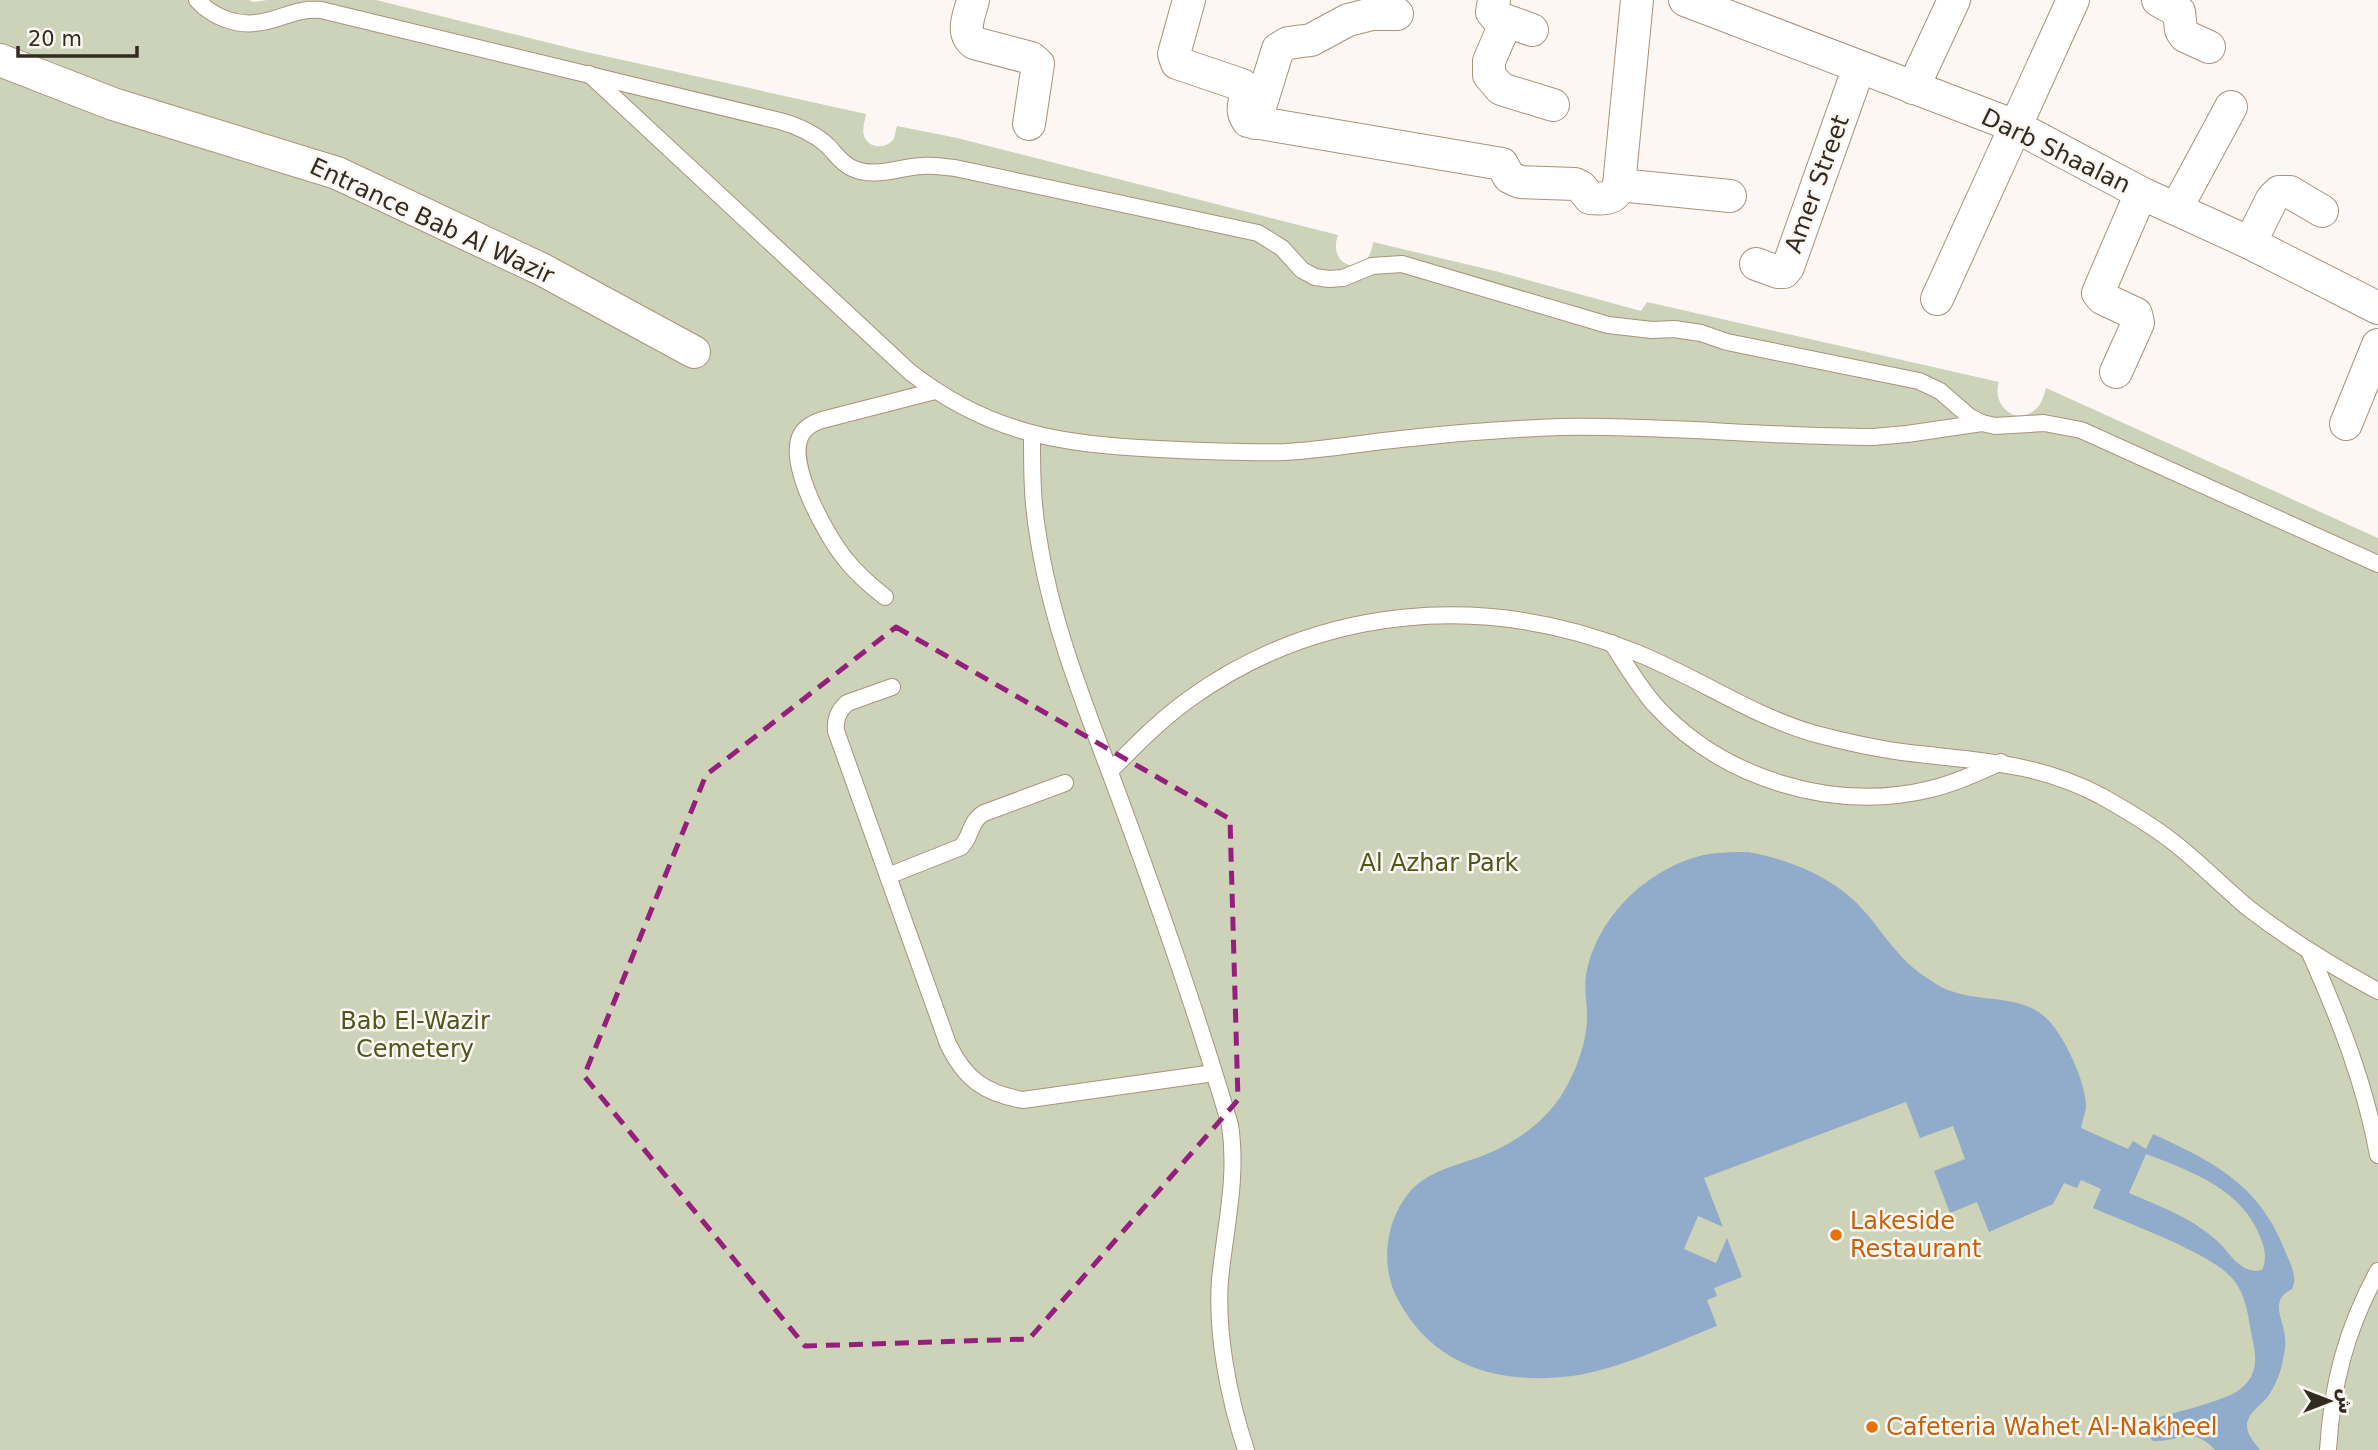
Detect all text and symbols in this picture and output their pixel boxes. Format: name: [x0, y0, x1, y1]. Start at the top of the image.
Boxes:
scale bar: [18, 14, 136, 58]
text: 20 m: [28, 27, 82, 51]
street label: Darb Shaalan: [1977, 103, 2135, 199]
street label: Amer Street: [1779, 111, 1855, 257]
street label: Entrance Bab Al Wazir: [306, 152, 559, 290]
park label: Al Azhar Park: [1359, 849, 1519, 877]
park label: Bab El-Wazir Cemetery: [340, 1007, 490, 1063]
place label: Lakeside Restaurant: [1850, 1207, 1981, 1263]
marker: Lakeside Restaurant: [1828, 1227, 1844, 1243]
north arrow: [2294, 1366, 2364, 1436]
text: ش: [2334, 1388, 2357, 1414]
place label: Cafeteria Wahet Al-Nakheel: [1886, 1413, 2217, 1441]
marker: Cafeteria Wahet Al-Nakheel: [1864, 1419, 1880, 1435]

